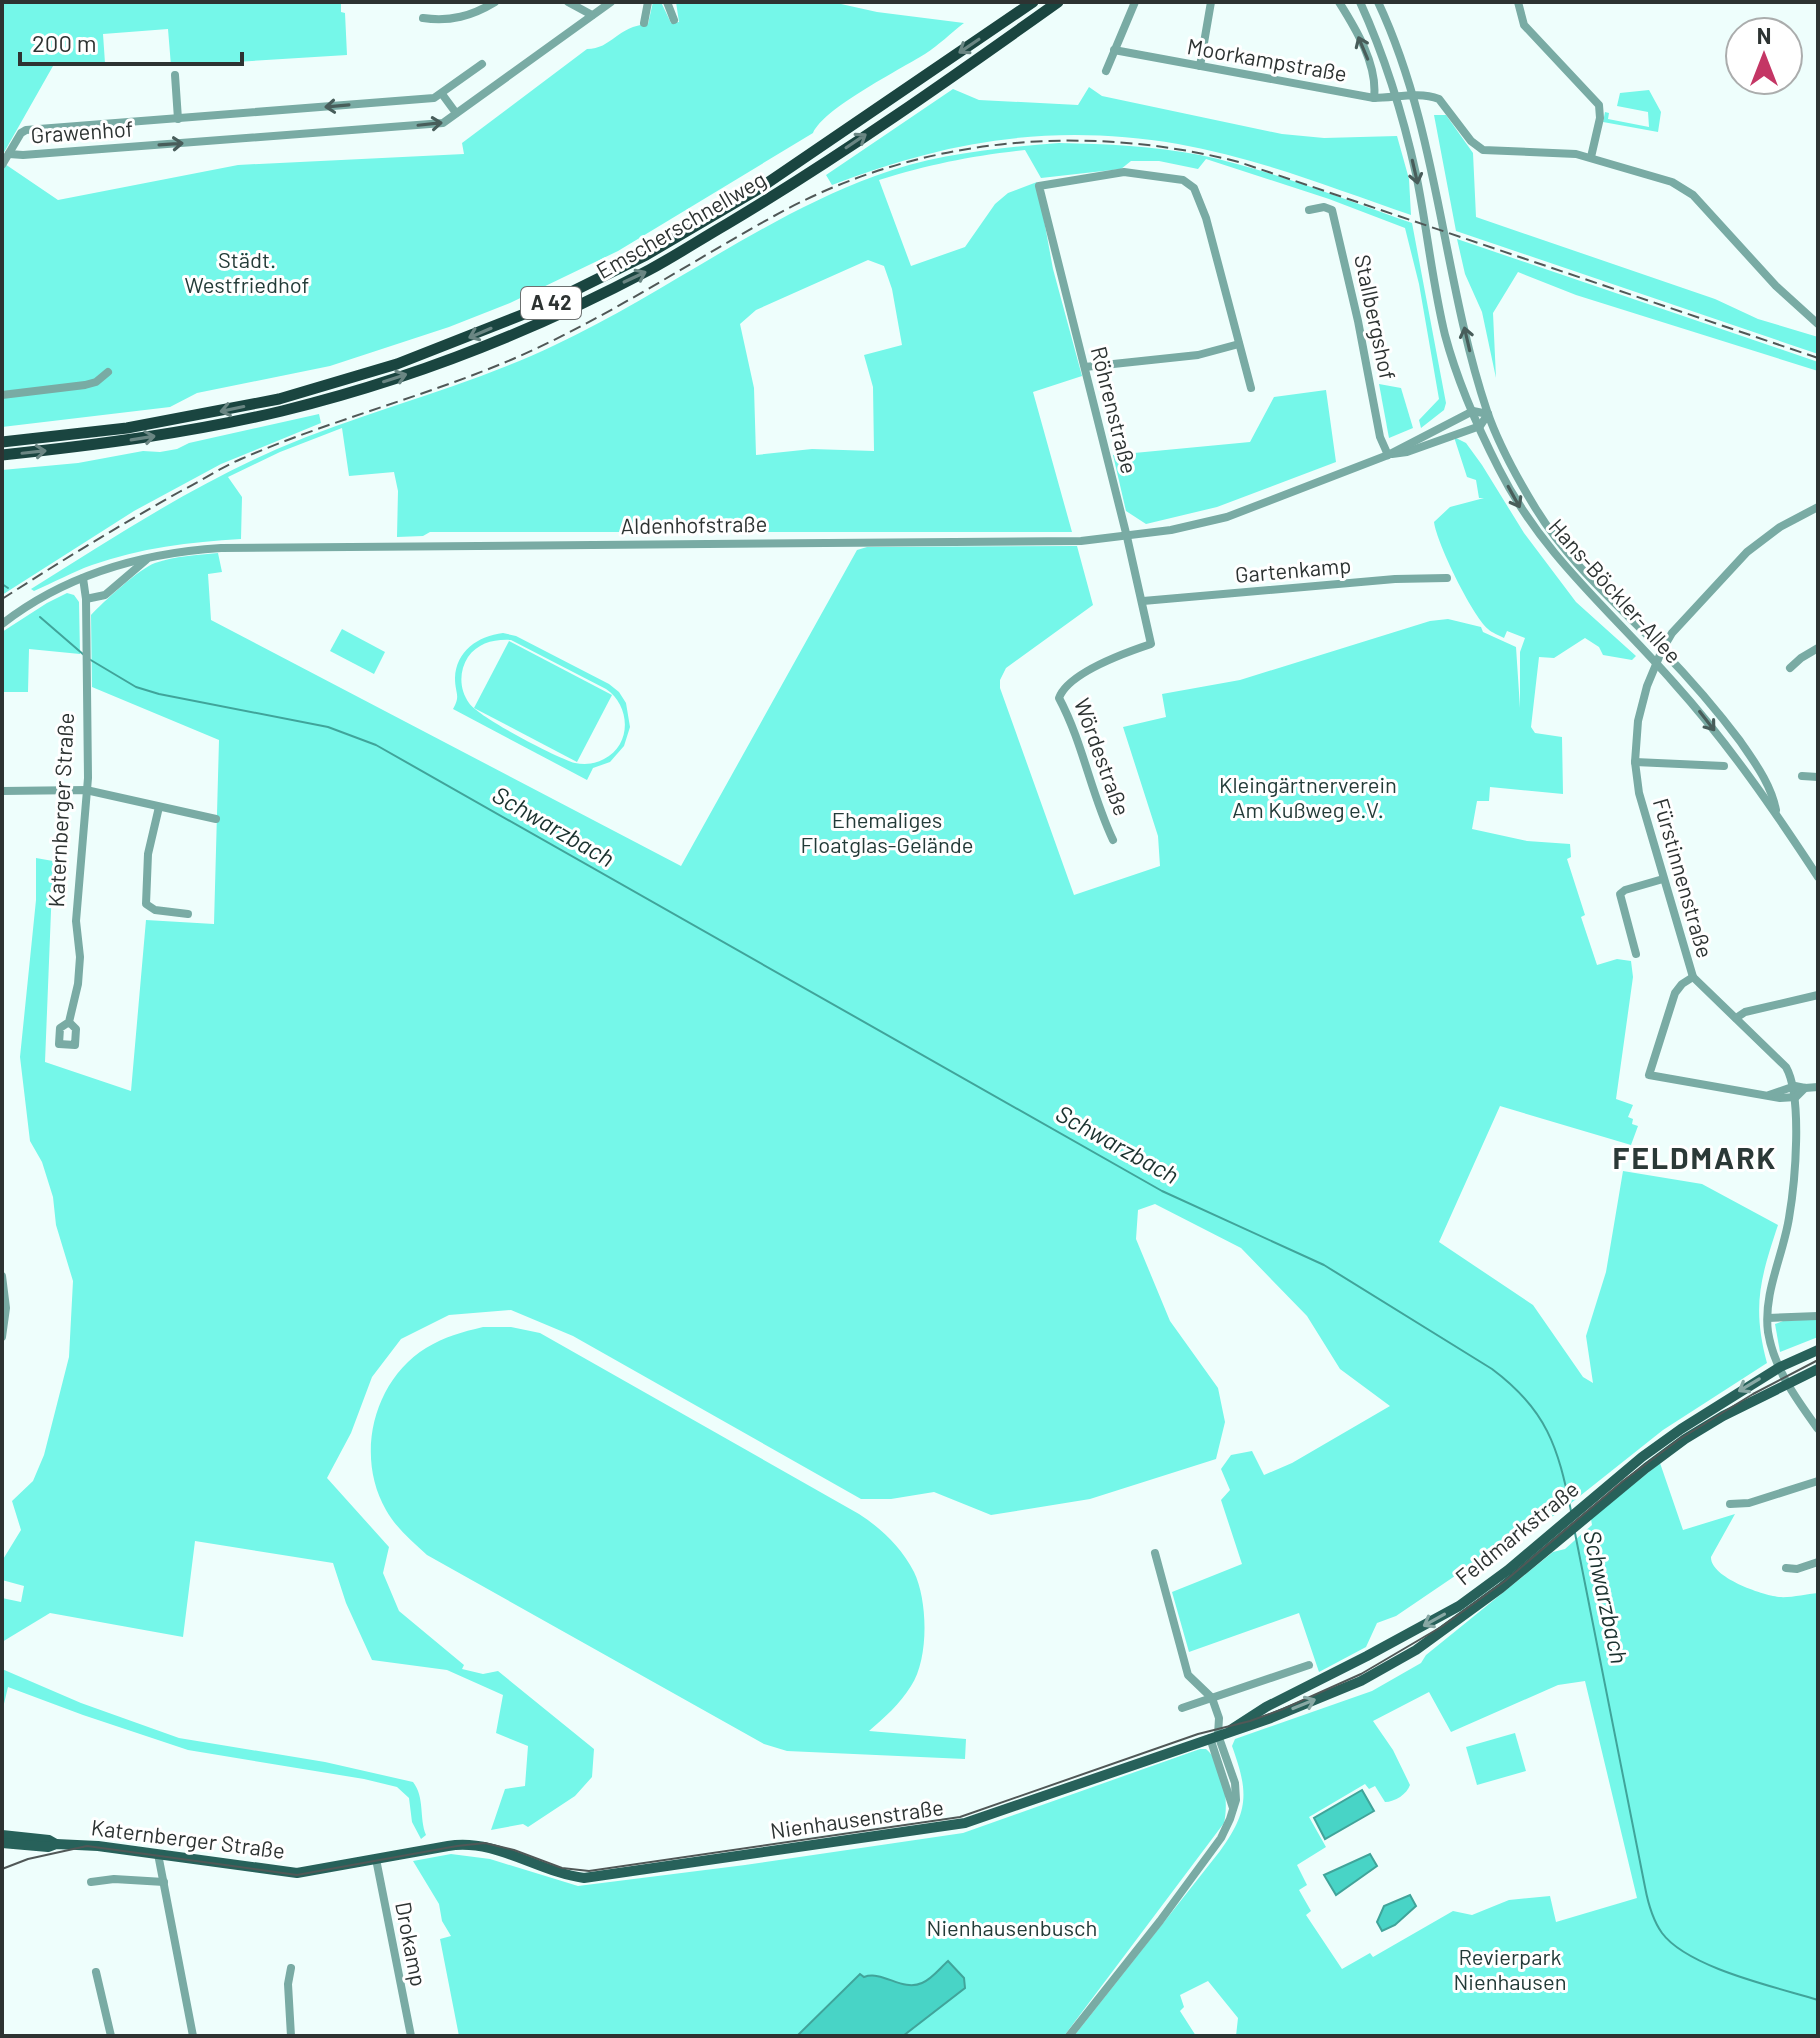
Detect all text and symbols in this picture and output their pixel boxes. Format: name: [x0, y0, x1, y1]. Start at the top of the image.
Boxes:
scale bar: [20, 16, 242, 66]
north arrow: [1724, 16, 1804, 96]
text: N: [1757, 22, 1771, 48]
text: 200 m: [32, 28, 97, 57]
street label: Moorkampstraße: [1185, 32, 1349, 86]
one-way arrow: [1354, 36, 1369, 61]
one-way arrow: [958, 38, 980, 54]
one-way arrow: [324, 99, 351, 114]
street label: Grawenhof: [30, 114, 134, 148]
one-way arrow: [416, 116, 443, 131]
one-way arrow: [845, 133, 867, 150]
one-way arrow: [157, 136, 184, 151]
one-way arrow: [1408, 159, 1423, 184]
street label: Emscherschnellweg: [591, 165, 770, 283]
park label: Städt. Westfriedhof: [185, 246, 309, 297]
street label: Stallbergshof: [1350, 252, 1402, 382]
one-way arrow: [622, 269, 646, 284]
road number: A 42: [521, 287, 581, 319]
one-way arrow: [1458, 326, 1473, 352]
one-way arrow: [468, 327, 493, 342]
street label: Röhrenstraße: [1087, 343, 1143, 476]
one-way arrow: [382, 369, 407, 384]
one-way arrow: [220, 402, 245, 417]
one-way arrow: [129, 430, 155, 445]
one-way arrow: [20, 445, 47, 460]
one-way arrow: [1506, 484, 1522, 508]
street label: Aldenhofstraße: [620, 510, 768, 538]
street label: Hans-Böckler-Allee: [1544, 513, 1687, 668]
street label: Gartenkamp: [1234, 551, 1352, 587]
street label: Wördestraße: [1070, 694, 1136, 819]
one-way arrow: [1698, 710, 1715, 731]
street label: Katernberger Straße: [42, 712, 78, 908]
park label: Kleingärtnerverein Am Kußweg e.V.: [1219, 771, 1397, 822]
water label: Schwarzbach: [488, 779, 620, 872]
street label: Fürstinnenstraße: [1649, 795, 1719, 961]
park label: Ehemaliges Floatglas-Gelände: [801, 806, 973, 857]
water label: Schwarzbach: [1051, 1098, 1184, 1189]
district label: FELDMARK: [1613, 1139, 1777, 1175]
one-way arrow: [1738, 1378, 1761, 1394]
street label: Feldmarkstraße: [1450, 1475, 1583, 1590]
water label: Schwarzbach: [1578, 1527, 1635, 1666]
one-way arrow: [1423, 1612, 1446, 1628]
one-way arrow: [1291, 1696, 1316, 1711]
street label: Nienhausenstraße: [768, 1793, 945, 1843]
street label: Katernberger Straße: [90, 1813, 287, 1863]
street label: Drokamp: [391, 1899, 433, 1988]
park label: Nienhausenbusch: [927, 1914, 1097, 1940]
park label: Revierpark Nienhausen: [1453, 1943, 1567, 1994]

